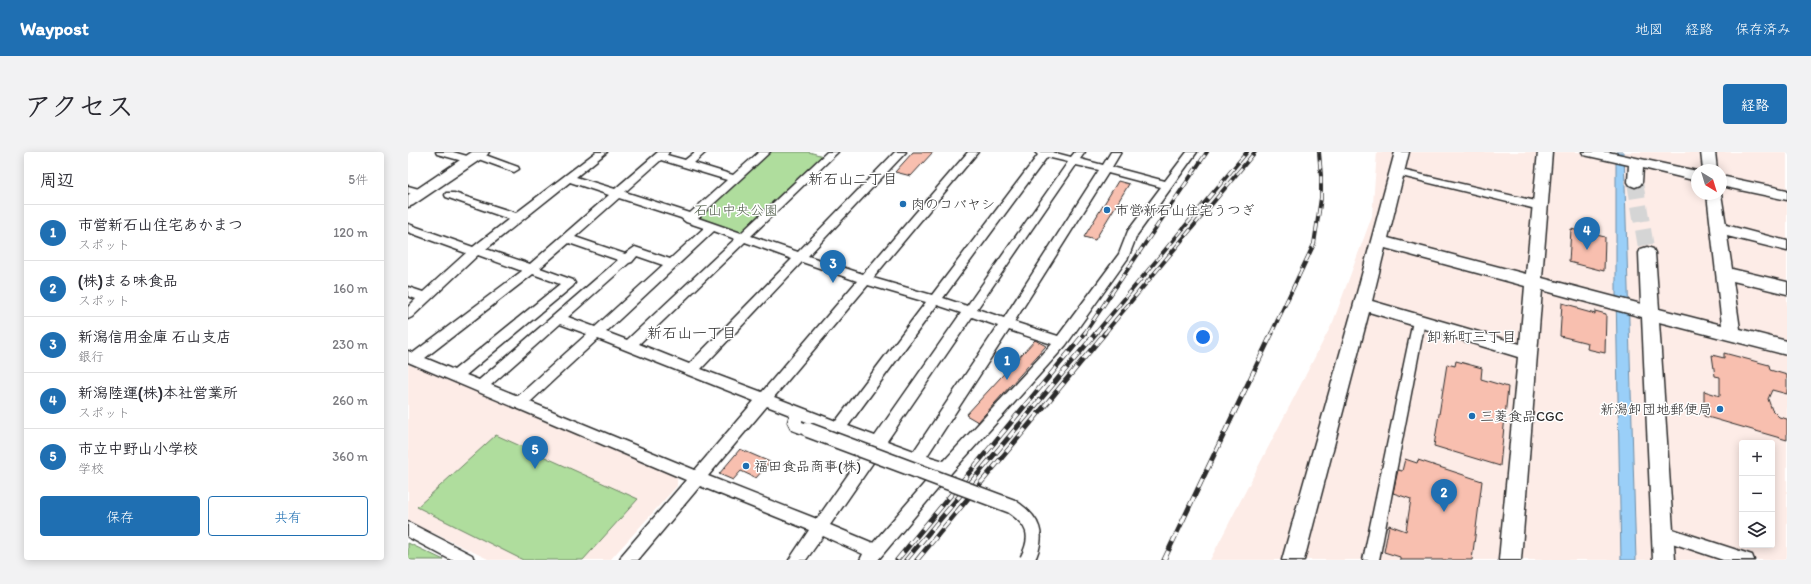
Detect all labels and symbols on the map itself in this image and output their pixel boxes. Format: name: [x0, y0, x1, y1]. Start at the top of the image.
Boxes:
north arrow: [1691, 164, 1727, 200]
district label: 新石山二丁目: [808, 170, 898, 188]
place label: 肉のコバヤシ: [911, 196, 995, 213]
marker: 肉のコバヤシ: [898, 199, 908, 209]
park label: 石山中央公園: [694, 202, 778, 219]
place label: 市営新石山住宅うつぎ: [1115, 202, 1255, 219]
marker: 市営新石山住宅うつぎ: [1102, 205, 1112, 215]
pin: 4: [1574, 217, 1600, 250]
pin: 3: [820, 250, 846, 283]
district label: 新石山一丁目: [647, 324, 737, 342]
your location: [1193, 327, 1213, 347]
district label: 卸新町三丁目: [1427, 328, 1517, 346]
pin: 1: [994, 347, 1020, 380]
place label: 新潟卸団地郵便局: [1600, 401, 1712, 418]
marker: 新潟卸団地郵便局: [1715, 404, 1725, 414]
place label: 三菱食品CGC: [1480, 408, 1564, 425]
marker: 三菱食品CGC: [1467, 411, 1477, 421]
pin: 5: [522, 436, 548, 469]
place label: 福田食品商事(株): [754, 458, 861, 475]
marker: 福田食品商事(株): [741, 461, 751, 471]
pin: 2: [1431, 479, 1457, 512]

